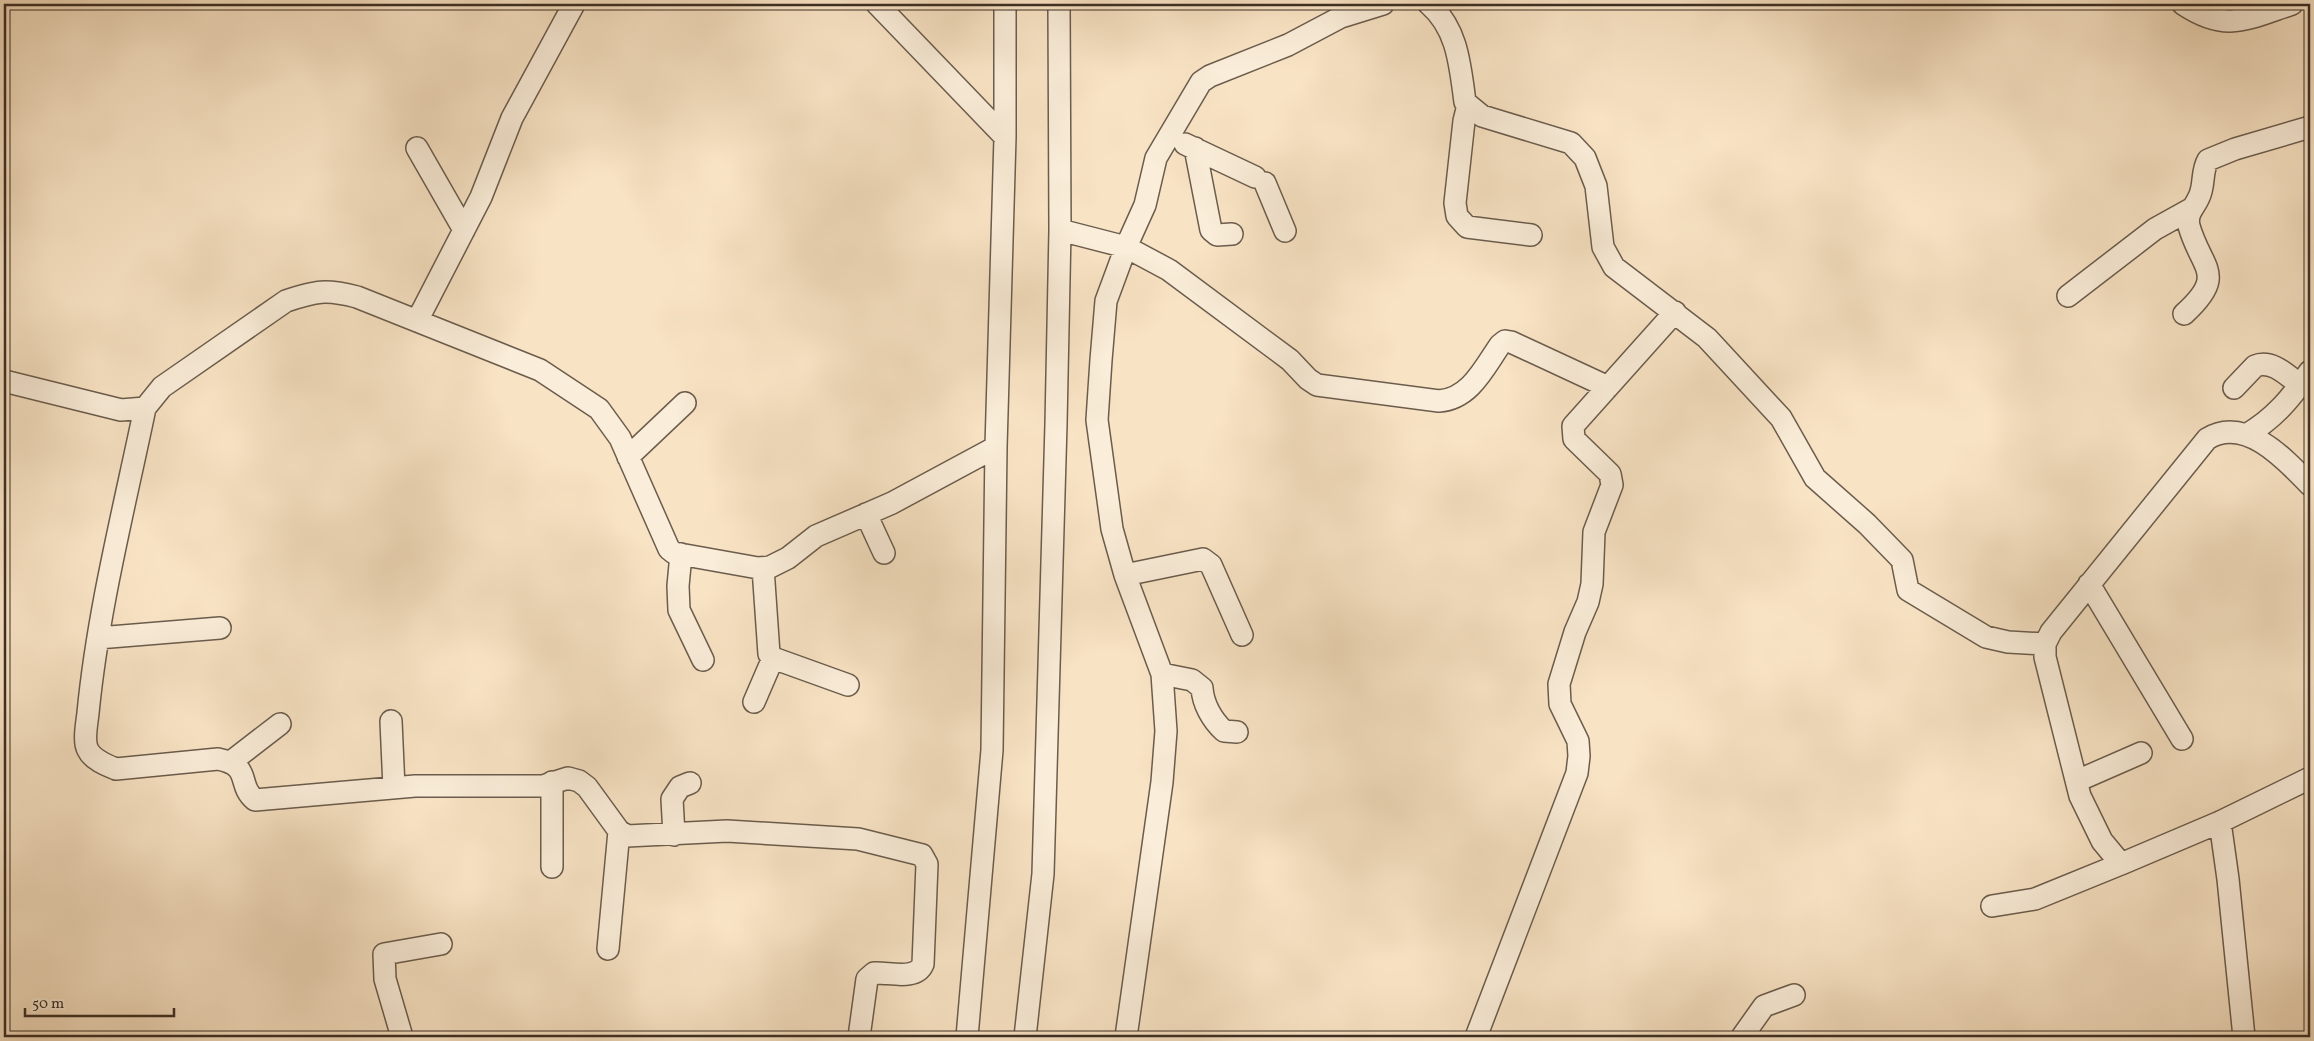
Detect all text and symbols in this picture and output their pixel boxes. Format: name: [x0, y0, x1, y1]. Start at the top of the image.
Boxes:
scale bar: [25, 986, 174, 1018]
text: 50 m: [32, 994, 64, 1015]

